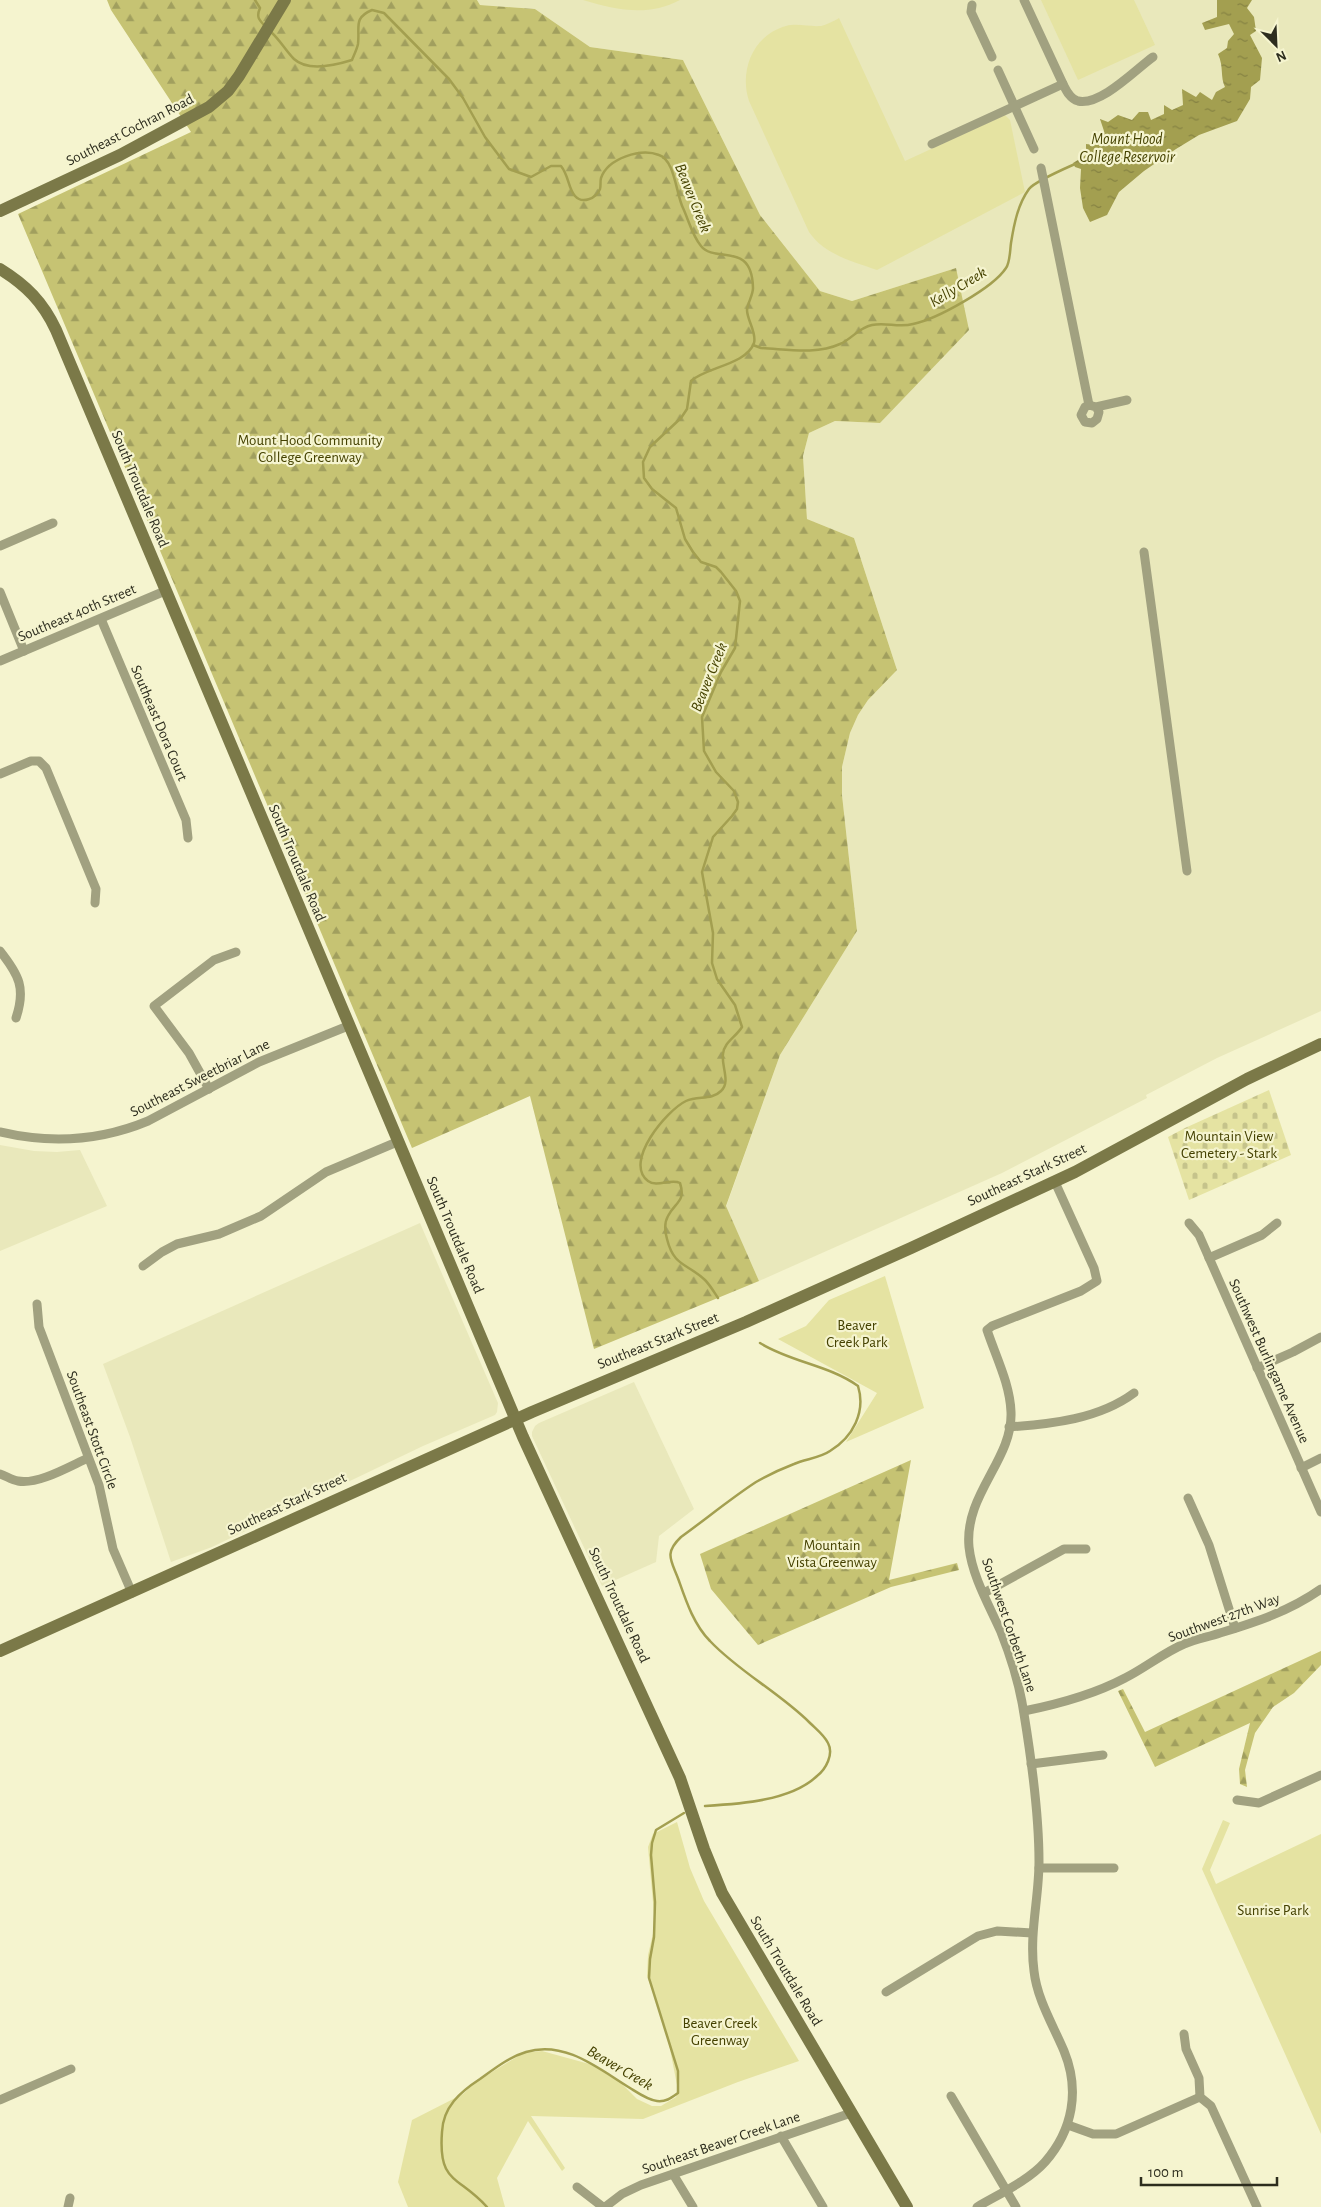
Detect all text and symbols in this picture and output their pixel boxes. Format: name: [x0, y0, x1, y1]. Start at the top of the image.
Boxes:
north arrow: [1251, 20, 1301, 70]
text: N: [1274, 48, 1288, 64]
street label: Southeast Cochran Road: [64, 91, 196, 169]
water label: Mount Hood College Reservoir: [1079, 131, 1176, 165]
water label: Beaver Creek: [672, 161, 714, 235]
water label: Kelly Creek: [927, 264, 989, 310]
street label: South Troutdale Road: [109, 428, 171, 550]
park label: Mount Hood Community College Greenway: [238, 433, 383, 465]
street label: Southeast 40th Street: [16, 581, 138, 645]
water label: Beaver Creek: [688, 640, 730, 714]
street label: Southeast Dora Court: [128, 663, 190, 783]
street label: South Troutdale Road: [266, 802, 328, 924]
street label: Southeast Sweetbriar Lane: [128, 1036, 272, 1120]
park label: Mountain View Cemetery - Stark: [1181, 1129, 1277, 1161]
street label: Southeast Stark Street: [965, 1141, 1089, 1209]
street label: South Troutdale Road: [424, 1174, 486, 1296]
street label: Southwest Burlingame Avenue: [1226, 1277, 1312, 1446]
street label: Southeast Stark Street: [595, 1310, 721, 1372]
park label: Beaver Creek Park: [826, 1318, 888, 1350]
street label: Southeast Stott Circle: [64, 1369, 120, 1491]
street label: Southeast Stark Street: [225, 1470, 349, 1538]
park label: Mountain Vista Greenway: [787, 1538, 877, 1570]
street label: South Troutdale Road: [586, 1545, 652, 1665]
street label: Southwest Corbeth Lane: [979, 1556, 1039, 1694]
street label: Southwest 27th Way: [1166, 1591, 1282, 1645]
park label: Sunrise Park: [1237, 1903, 1309, 1918]
street label: South Troutdale Road: [747, 1913, 825, 2029]
park label: Beaver Creek Greenway: [683, 2016, 758, 2048]
water label: Beaver Creek: [584, 2043, 656, 2093]
street label: Southeast Beaver Creek Lane: [640, 2109, 802, 2177]
scale bar: [1141, 2154, 1277, 2186]
text: 100 m: [1148, 2165, 1183, 2180]

